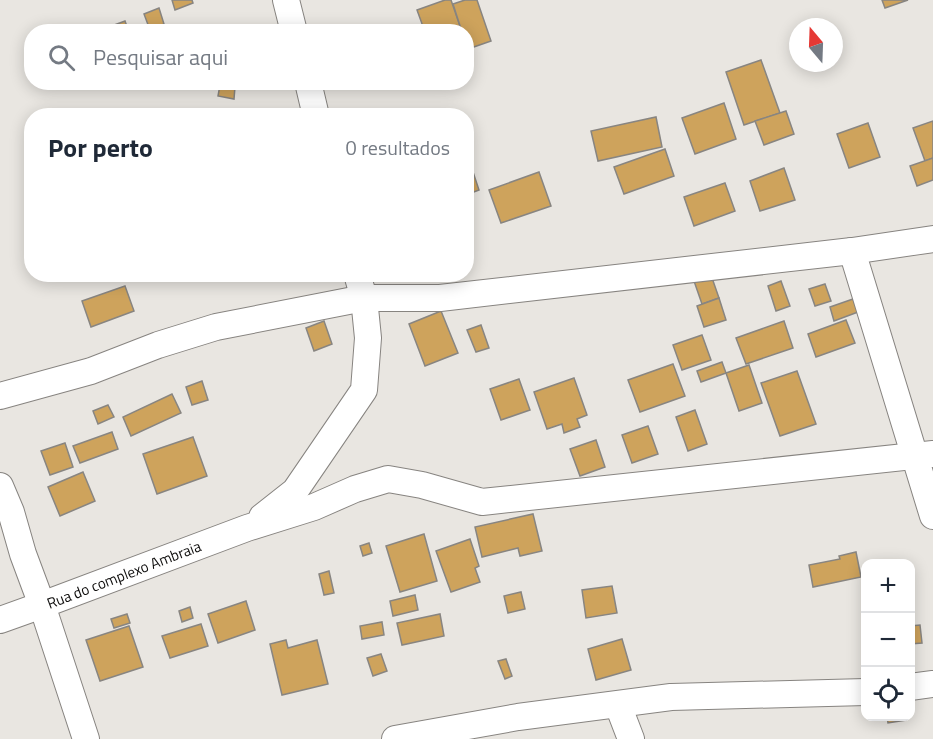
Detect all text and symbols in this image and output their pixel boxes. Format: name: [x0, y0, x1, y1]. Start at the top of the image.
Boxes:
north arrow: [789, 18, 843, 72]
search box: [24, 24, 474, 90]
text: Pesquisar aqui: [93, 40, 228, 74]
icon: search: [45, 41, 78, 74]
text: Por perto: [48, 128, 153, 167]
text: 0 resultados: [346, 132, 450, 163]
street label: Rua do complexo Ambraia: [43, 534, 205, 615]
map controls: [861, 559, 915, 721]
button: +: [861, 559, 915, 613]
button: −: [861, 613, 915, 667]
button: locate: [861, 667, 915, 721]

